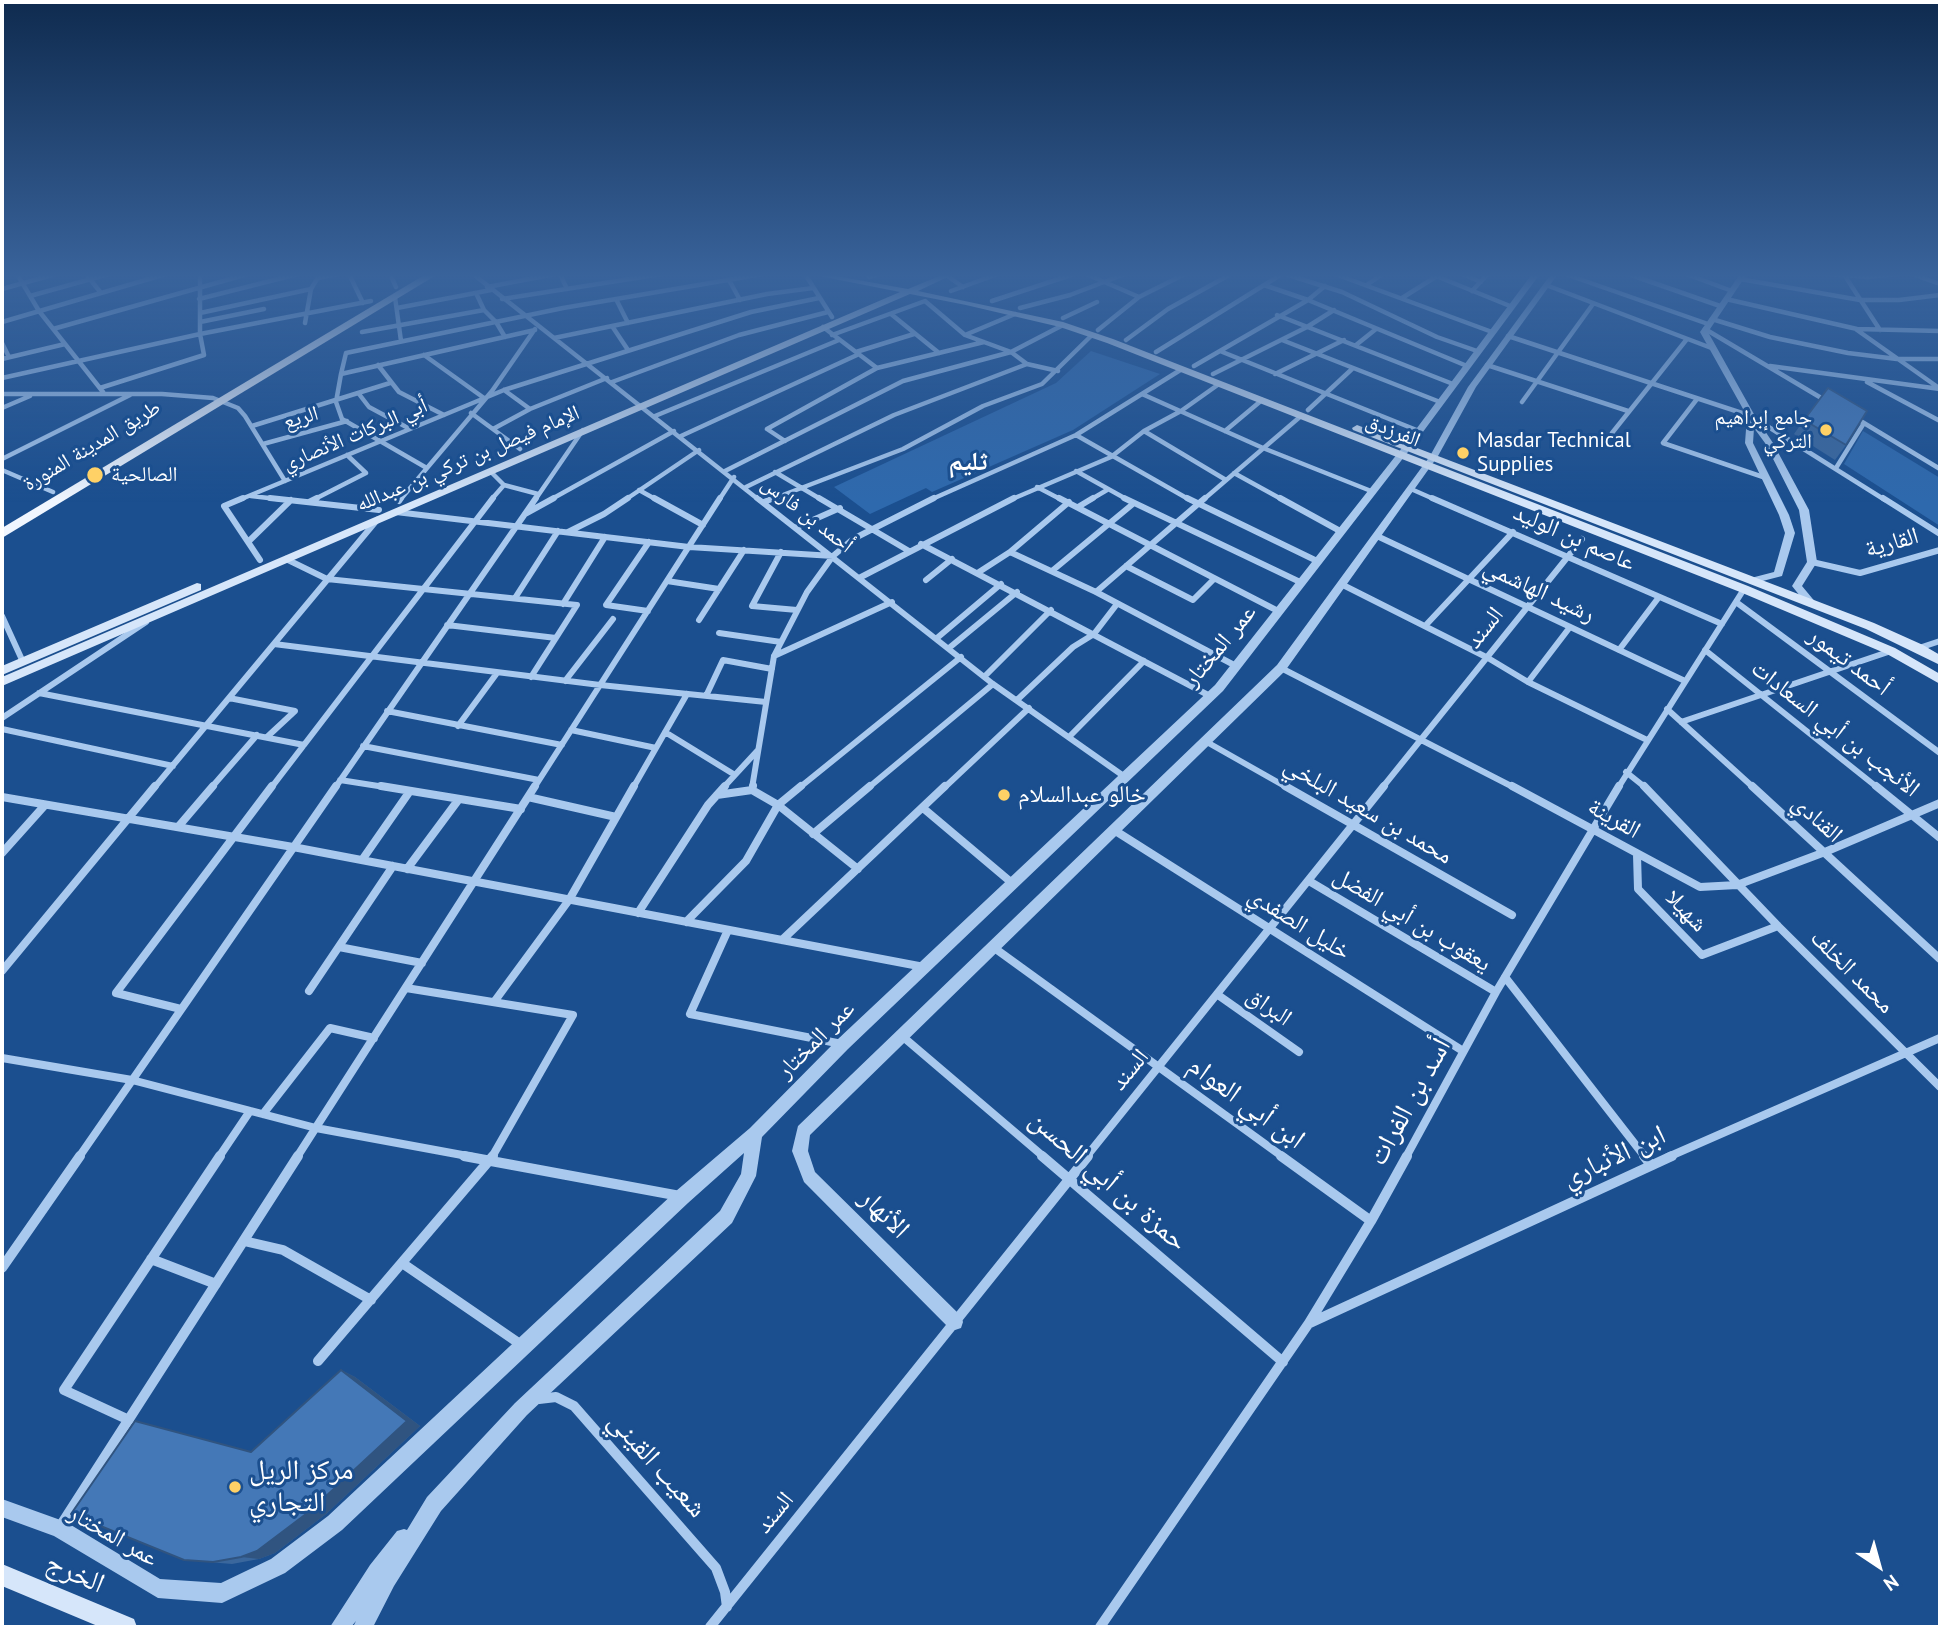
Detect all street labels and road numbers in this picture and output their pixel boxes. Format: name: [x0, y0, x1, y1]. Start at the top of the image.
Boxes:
street label: أبي البركات الأنصاري: [279, 393, 431, 477]
street label: طريق المدينة المنورة: [19, 395, 165, 497]
street label: الريع: [281, 401, 321, 435]
street label: الإمام فيصل بن تركي بن عبدالله: [353, 401, 583, 517]
street label: الفرزدق: [1362, 409, 1424, 453]
street label: أحمد بن فارس: [756, 471, 858, 559]
street label: عاصم بن الوليد: [1509, 498, 1639, 578]
street label: القارية: [1862, 522, 1922, 564]
street label: رشيد الهاشمي: [1479, 553, 1599, 629]
street label: عمر المختار: [1177, 599, 1263, 693]
street label: السند: [1460, 601, 1510, 655]
street label: أحمد تيمور: [1802, 622, 1896, 702]
street label: الأنجب بن أبي السعادات: [1745, 654, 1925, 804]
street label: محمد بن سعيد البلخي: [1279, 751, 1457, 871]
street label: القنادي: [1786, 789, 1848, 849]
street label: القرينة: [1583, 793, 1645, 845]
street label: يعقوب بن أبي الفضل: [1328, 862, 1496, 978]
street label: خليل الصفدي: [1242, 881, 1356, 967]
street label: شهيلا: [1659, 884, 1713, 938]
street label: محمد الخلف: [1804, 924, 1900, 1020]
street label: البراق: [1241, 981, 1297, 1033]
street label: عمر المختار: [771, 995, 861, 1085]
street label: أسد بن الفرات: [1361, 1032, 1459, 1172]
street label: السند: [1105, 1043, 1155, 1097]
street label: ابن أبي العوام: [1181, 1049, 1311, 1157]
street label: حمزة بن أبي الحسن: [1022, 1103, 1194, 1259]
street label: ابن الأنباري: [1557, 1118, 1671, 1196]
street label: الأنهار: [852, 1182, 916, 1246]
street label: شعيب القيني: [601, 1405, 713, 1525]
street label: السند: [750, 1486, 800, 1540]
street label: عمر المختار: [63, 1499, 163, 1573]
street label: الخرج: [41, 1547, 109, 1601]

